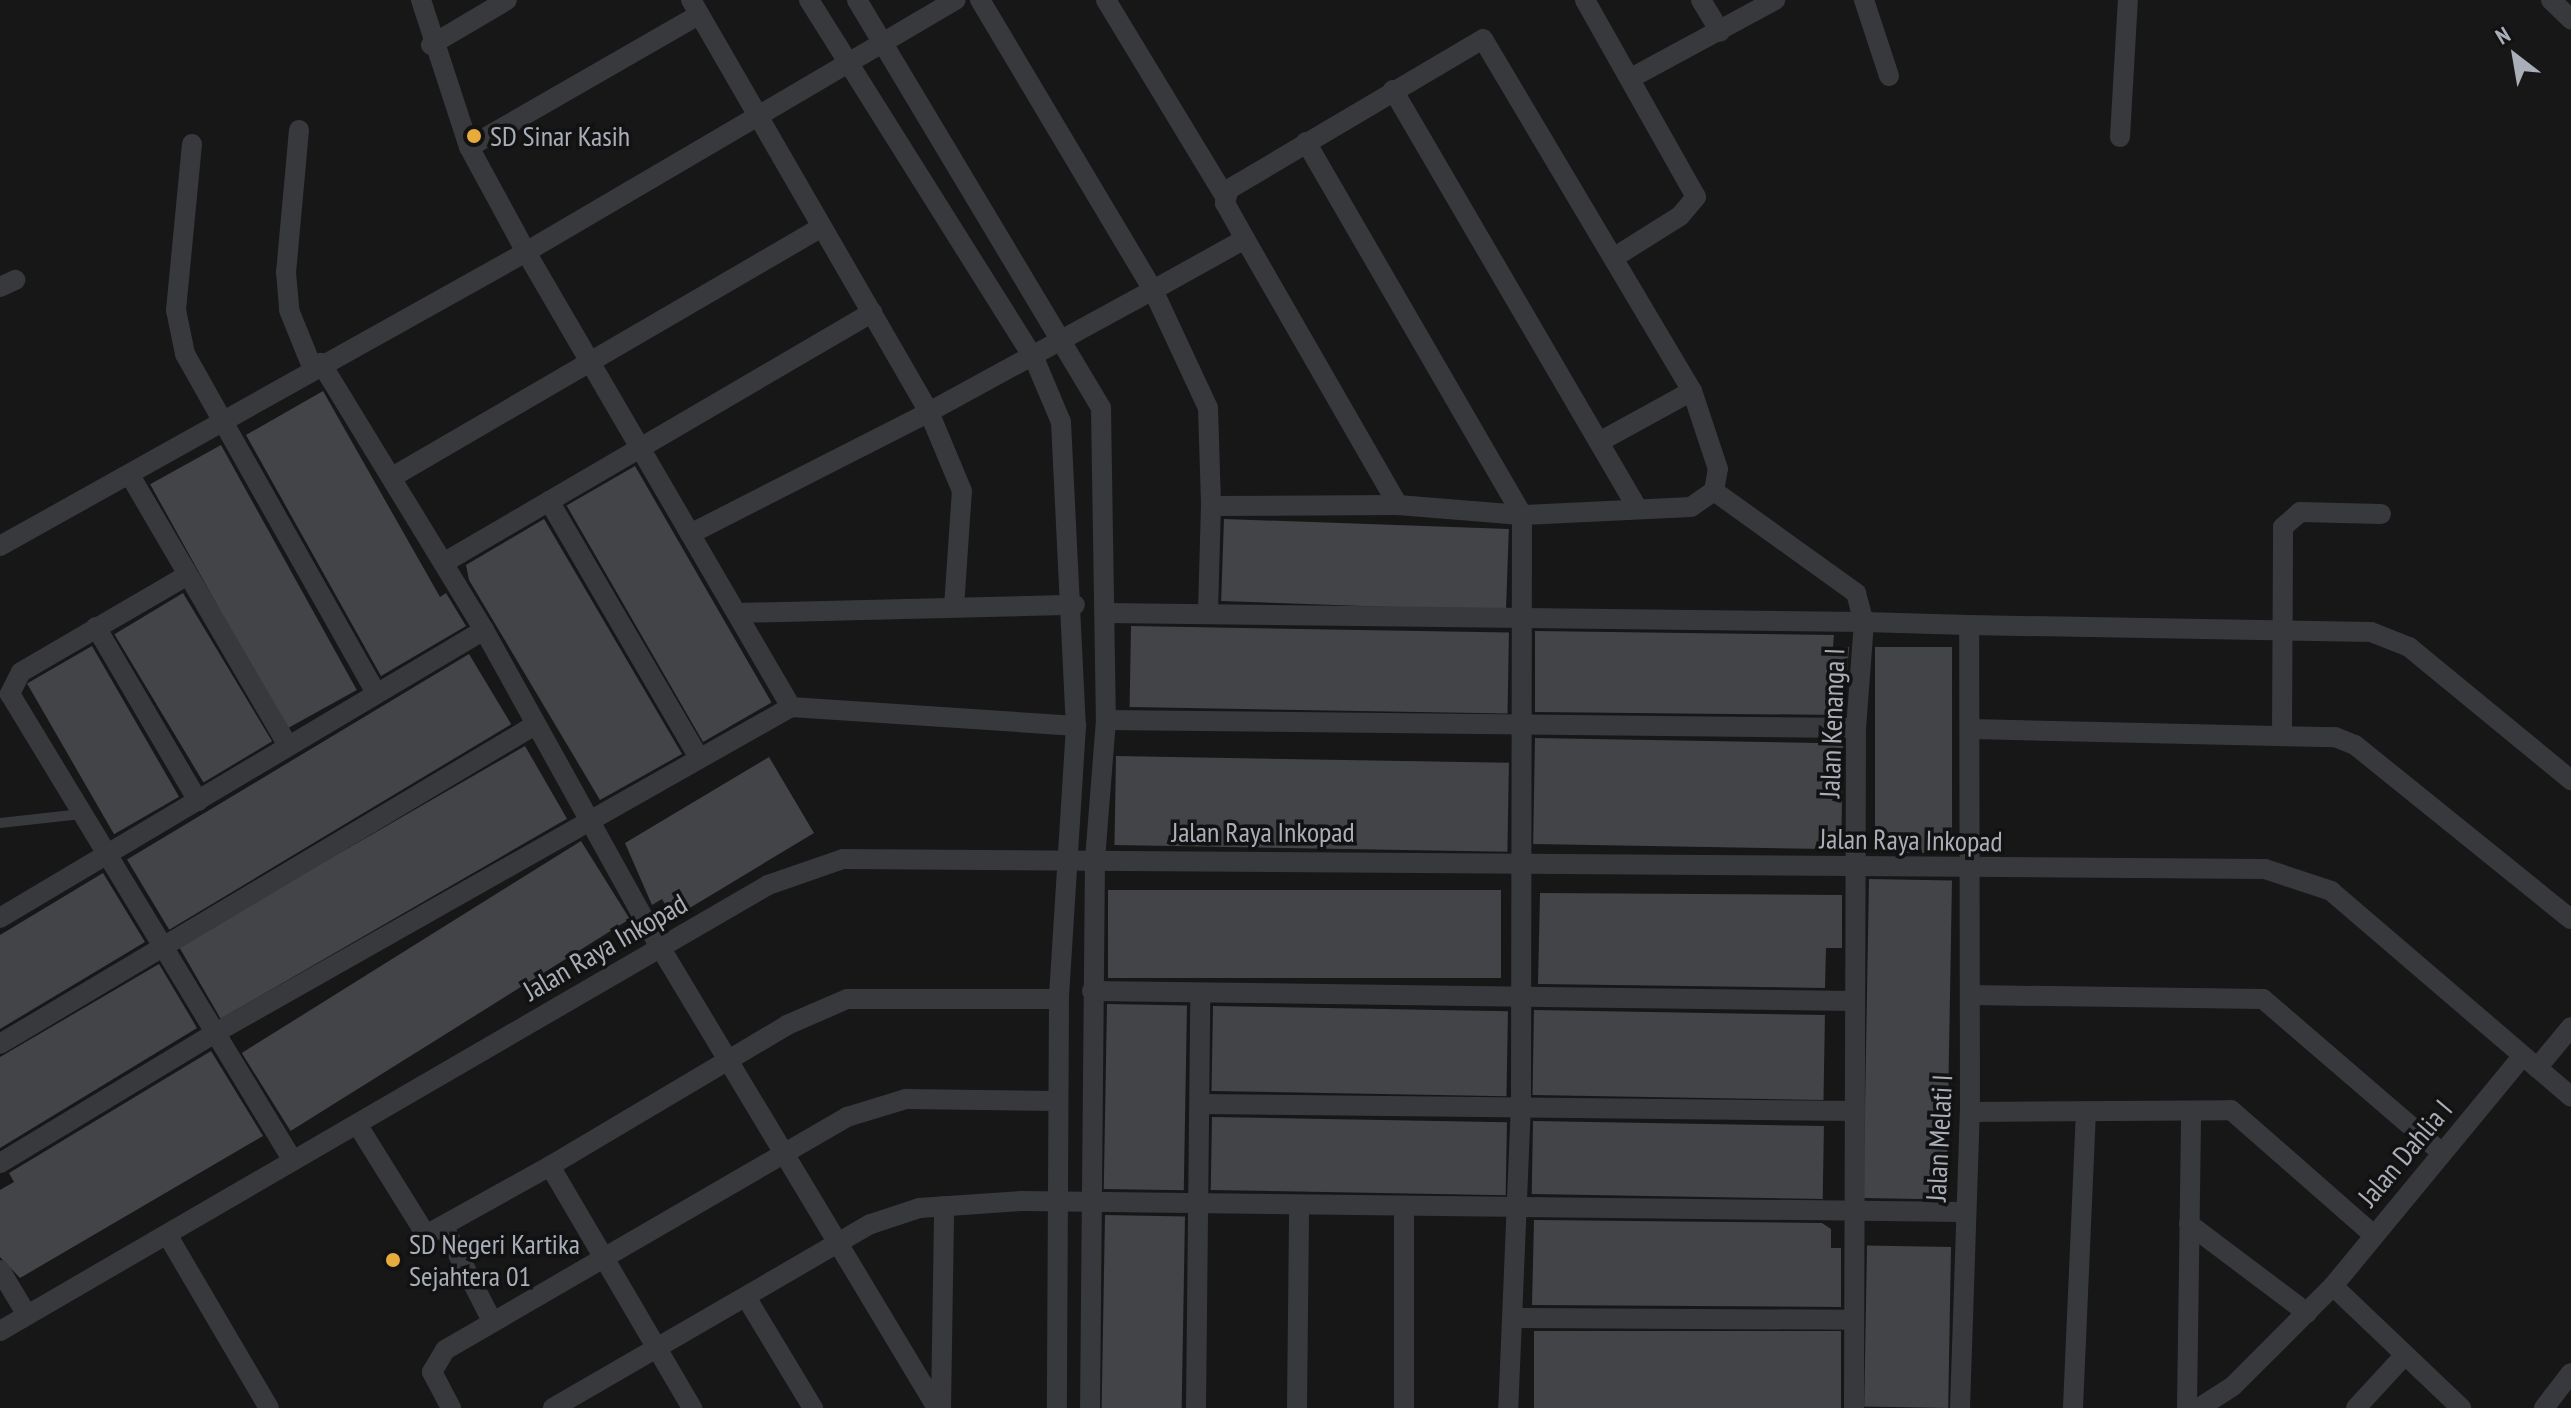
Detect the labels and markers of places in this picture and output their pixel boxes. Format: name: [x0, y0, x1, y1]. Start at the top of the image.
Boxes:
place label: SD Sinar Kasih: [490, 119, 630, 153]
marker: SD Sinar Kasih: [465, 127, 483, 145]
place label: SD Negeri Kartika Sejahtera 01: [409, 1227, 580, 1293]
marker: SD Negeri Kartika Sejahtera 01: [384, 1251, 402, 1269]

